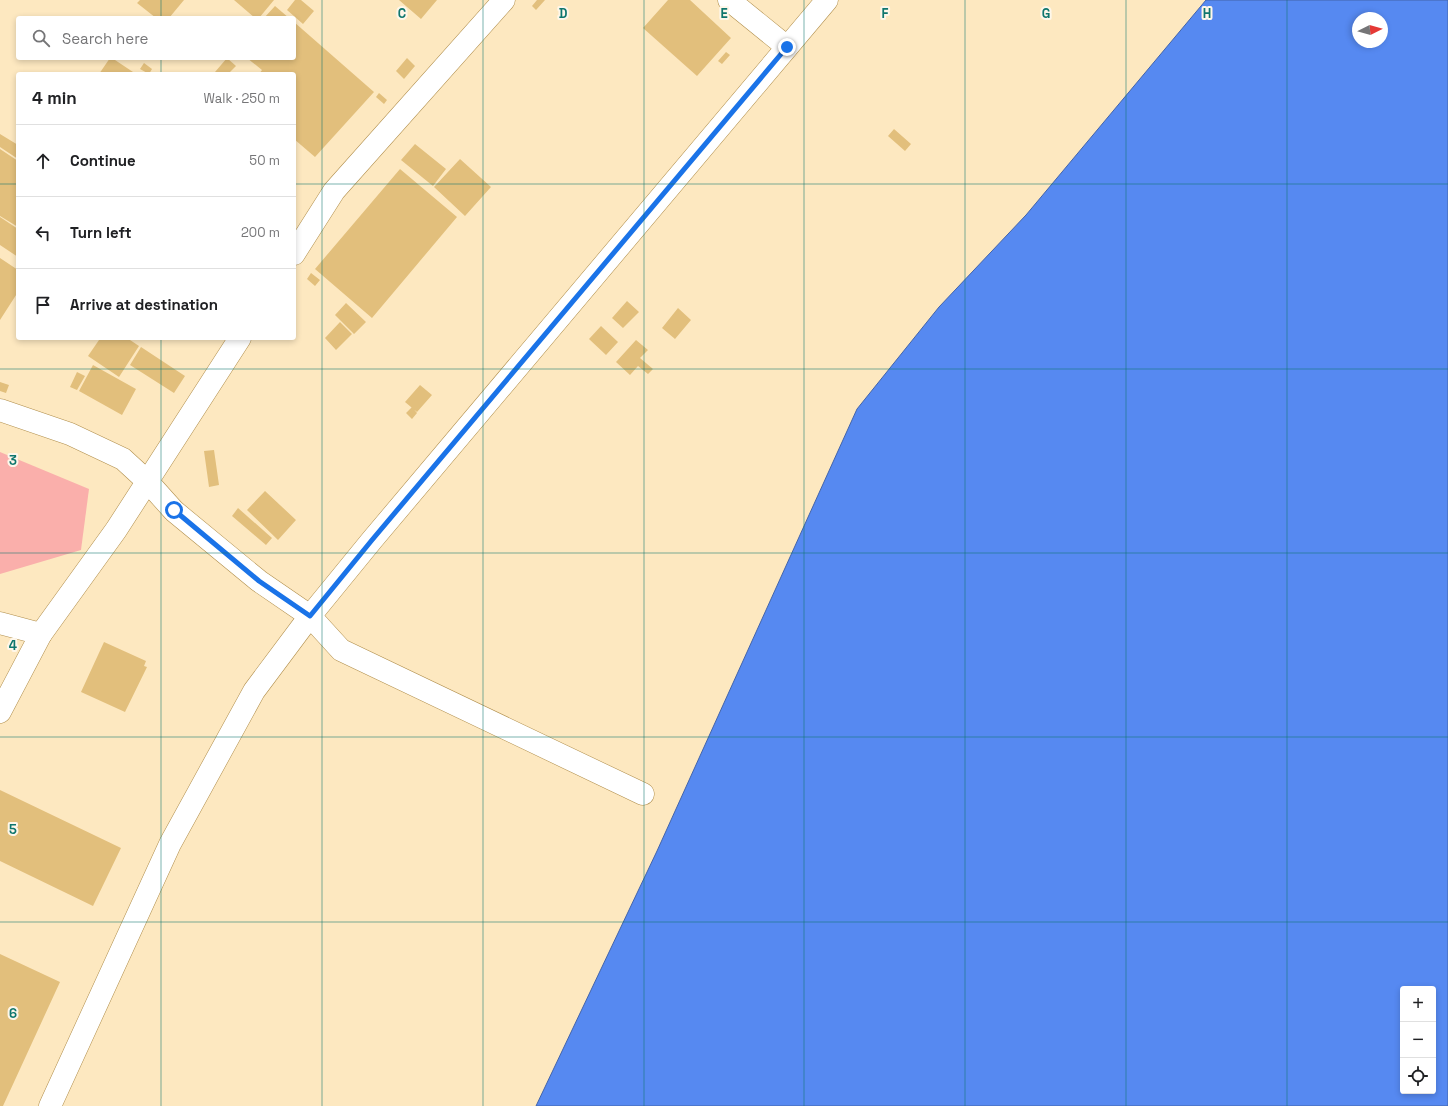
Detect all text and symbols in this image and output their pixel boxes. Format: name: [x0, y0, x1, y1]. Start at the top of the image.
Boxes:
text: C: [398, 5, 406, 22]
text: D: [559, 5, 568, 22]
text: E: [720, 5, 728, 22]
text: F: [882, 5, 889, 22]
text: G: [1042, 5, 1050, 22]
text: H: [1203, 5, 1211, 22]
north arrow: [1352, 12, 1388, 48]
search box: [16, 16, 296, 60]
icon: search: [30, 27, 52, 49]
text: Search here: [62, 29, 148, 48]
route end: [778, 38, 796, 56]
text: 4 min: [32, 87, 77, 109]
text: Walk · 250 m: [204, 90, 280, 107]
icon: ahead: [32, 150, 54, 172]
text: Continue: [70, 151, 136, 170]
text: 50 m: [249, 152, 280, 169]
icon: left: [32, 222, 54, 244]
text: Turn left: [70, 223, 132, 242]
text: 200 m: [241, 224, 280, 241]
icon: arrive: [32, 294, 54, 316]
text: Arrive at destination: [70, 295, 218, 314]
text: 3: [9, 452, 17, 469]
route start: [165, 501, 183, 519]
text: 4: [9, 637, 17, 654]
text: 5: [9, 821, 17, 838]
map controls: [1400, 986, 1436, 1094]
button: +: [1400, 986, 1436, 1022]
text: 6: [9, 1005, 17, 1022]
button: −: [1400, 1022, 1436, 1058]
button: locate: [1400, 1058, 1436, 1094]

